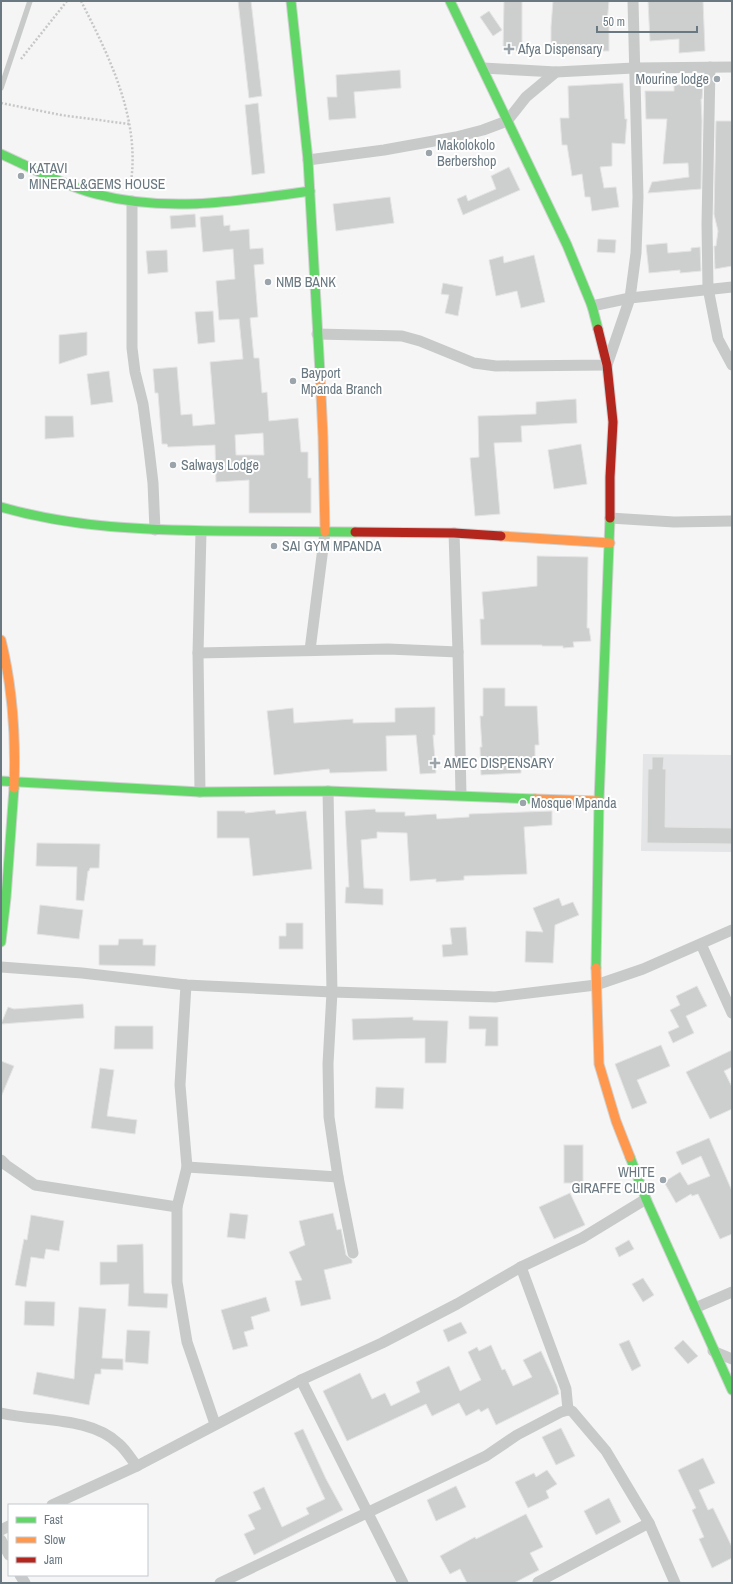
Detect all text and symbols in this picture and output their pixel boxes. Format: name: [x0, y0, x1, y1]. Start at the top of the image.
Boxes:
scale bar: [597, 8, 697, 34]
text: 50 m: [603, 14, 625, 30]
place label: Afya Dispensary: [517, 40, 602, 58]
marker: Afya Dispensary: [503, 43, 515, 55]
place label: Mourine lodge: [636, 70, 709, 88]
marker: Mourine lodge: [712, 74, 722, 84]
place label: Makolokolo Berbershop: [437, 136, 496, 170]
marker: Makolokolo Berbershop: [424, 148, 434, 158]
place label: KATAVI MINERAL&GEMS HOUSE: [29, 159, 166, 193]
marker: KATAVI MINERAL&GEMS HOUSE: [16, 171, 26, 181]
place label: NMB BANK: [276, 273, 336, 291]
marker: NMB BANK: [263, 277, 273, 287]
place label: Bayport Mpanda Branch: [301, 364, 382, 398]
marker: Bayport Mpanda Branch: [288, 376, 298, 386]
place label: Salways Lodge: [181, 456, 259, 474]
marker: Salways Lodge: [168, 460, 178, 470]
place label: SAI GYM MPANDA: [282, 537, 382, 555]
marker: SAI GYM MPANDA: [269, 541, 279, 551]
place label: AMEC DISPENSARY: [443, 754, 555, 772]
marker: AMEC DISPENSARY: [429, 757, 441, 769]
place label: Mosque Mpanda: [531, 794, 617, 812]
marker: Mosque Mpanda: [518, 798, 528, 808]
place label: WHITE GIRAFFE CLUB: [571, 1163, 655, 1197]
marker: WHITE GIRAFFE CLUB: [658, 1175, 668, 1185]
legend: [8, 1504, 148, 1576]
text: Fast: [44, 1512, 63, 1528]
text: Slow: [44, 1532, 66, 1548]
text: Jam: [44, 1552, 63, 1568]

